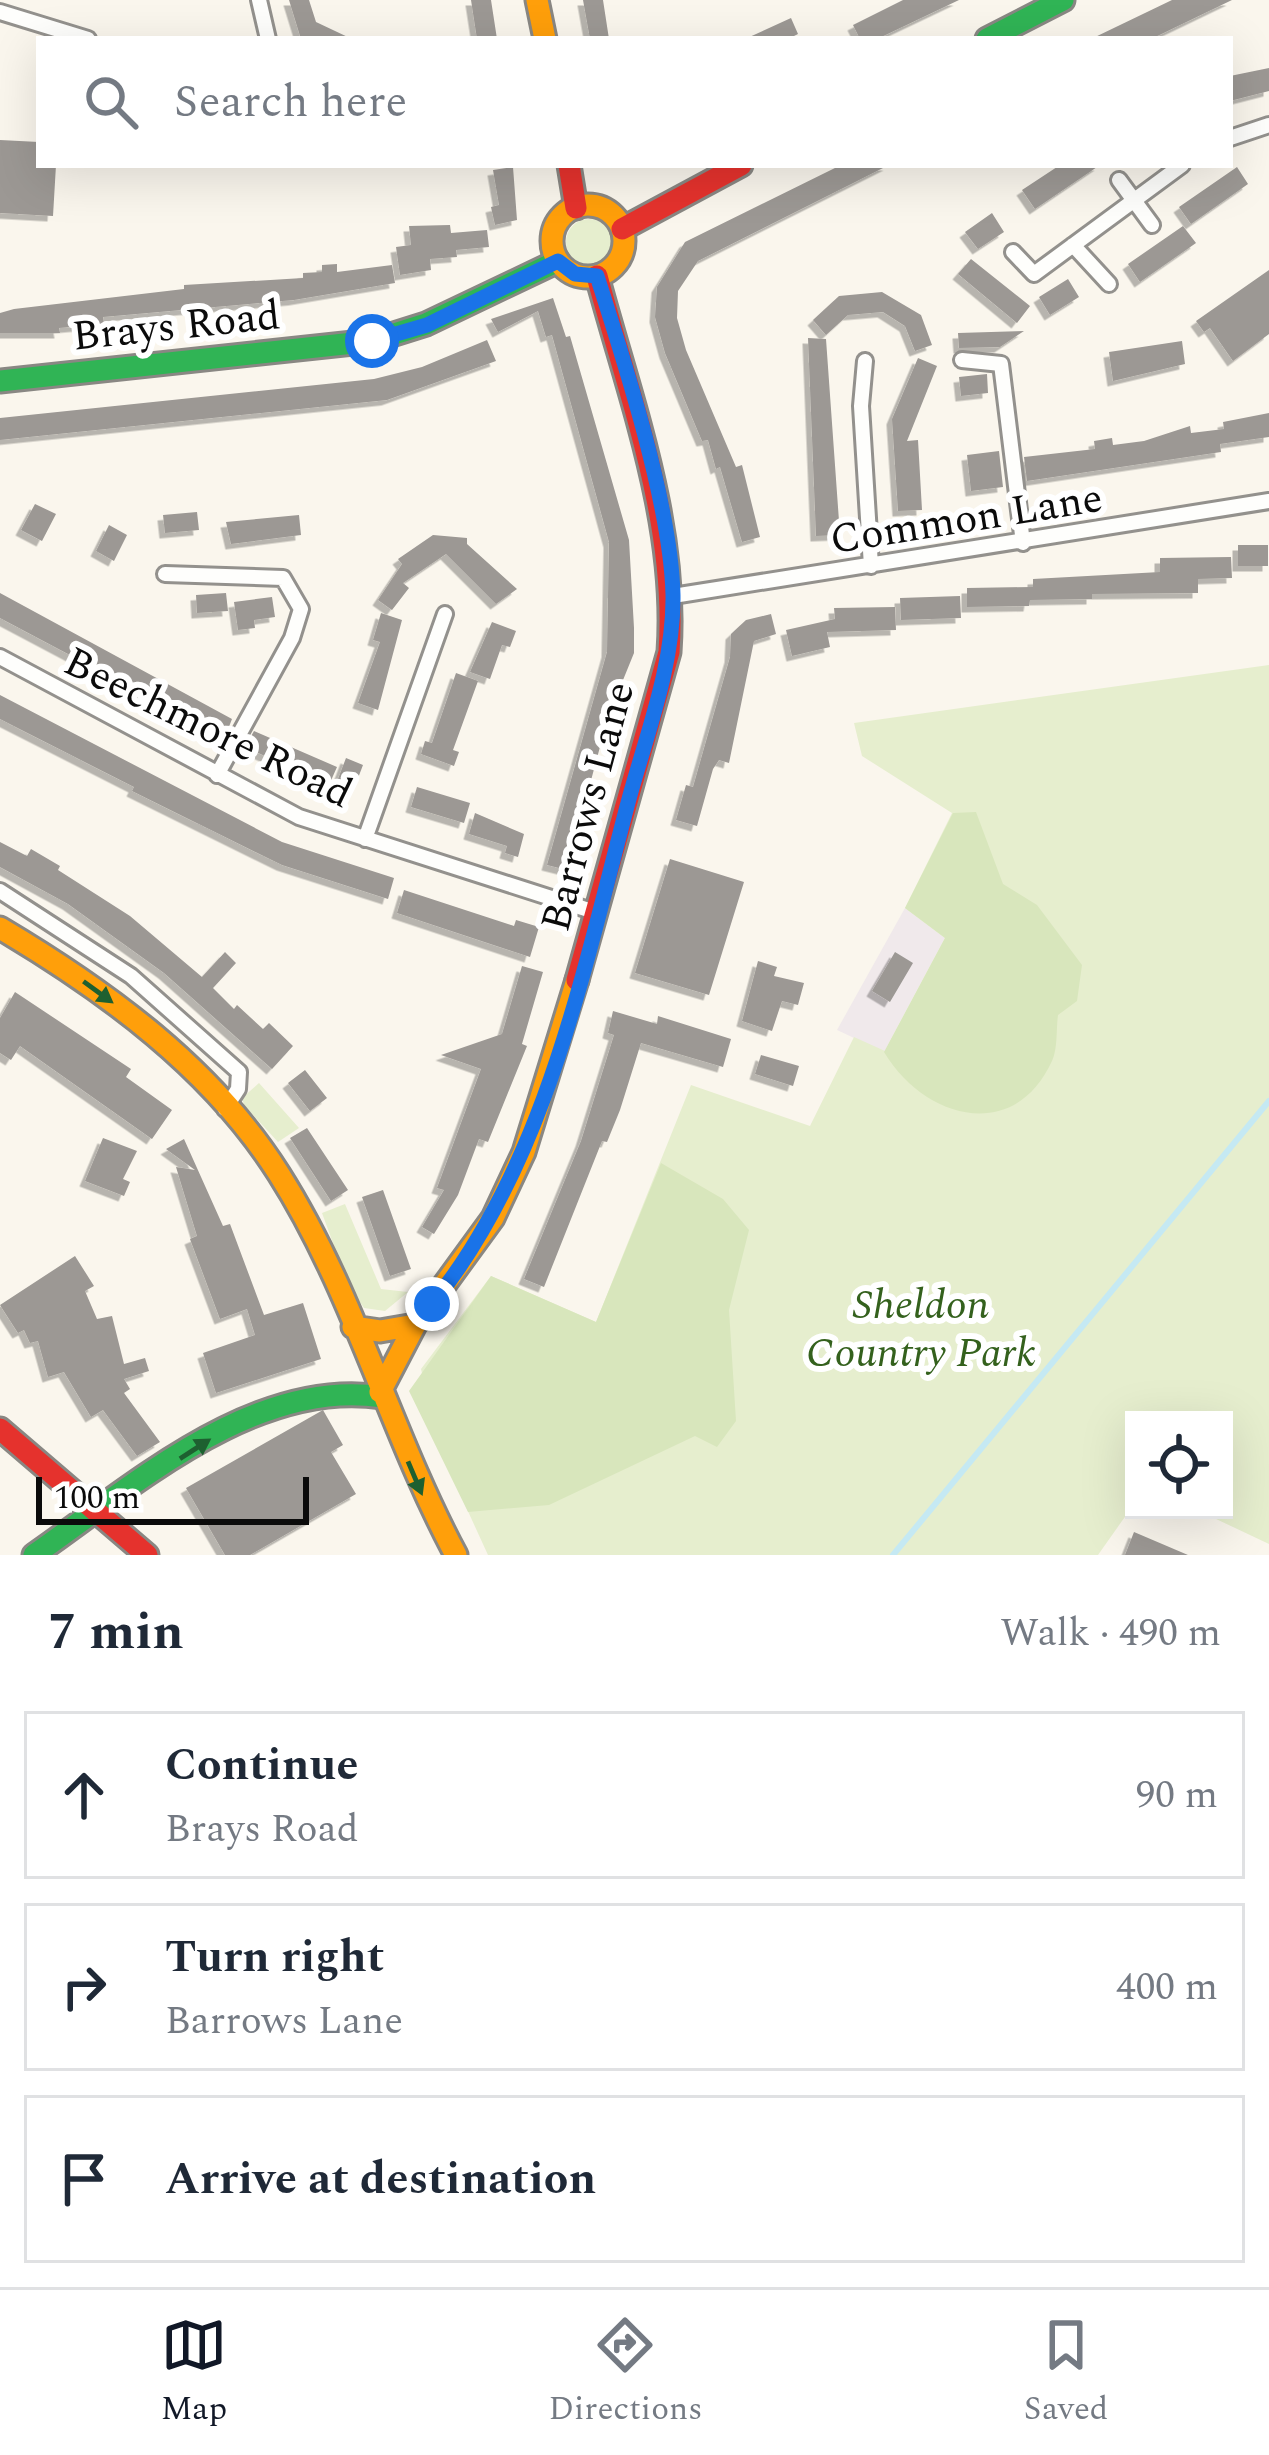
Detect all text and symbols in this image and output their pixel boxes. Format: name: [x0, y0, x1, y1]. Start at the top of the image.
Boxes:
search box: [36, 36, 1233, 168]
text: Search here: [174, 68, 407, 137]
icon: search: [78, 69, 144, 135]
street label: Brays Road: [69, 284, 283, 369]
route start: [345, 314, 399, 368]
street label: Common Lane: [826, 467, 1107, 572]
street label: Beechmore Road: [53, 631, 363, 825]
street label: Barrows Lane: [525, 675, 652, 939]
one-way arrow: [82, 979, 114, 1003]
park label: Sheldon Country Park: [806, 1274, 1036, 1385]
route end: [405, 1277, 459, 1331]
map controls: [1125, 1411, 1233, 1519]
button: locate: [1125, 1411, 1233, 1519]
one-way arrow: [179, 1439, 212, 1461]
one-way arrow: [406, 1460, 425, 1496]
scale bar: [36, 1471, 309, 1524]
text: 100 m: [54, 1473, 140, 1523]
text: 7 min: [48, 1594, 184, 1672]
text: Walk · 490 m: [1000, 1604, 1221, 1663]
text: Continue: [165, 1731, 358, 1800]
icon: ahead: [51, 1762, 117, 1828]
text: 90 m: [1136, 1766, 1218, 1825]
text: Brays Road: [165, 1800, 359, 1859]
text: Turn right: [165, 1923, 384, 1992]
icon: right: [51, 1954, 117, 2020]
text: 400 m: [1116, 1958, 1218, 2017]
text: Barrows Lane: [165, 1992, 403, 2051]
text: Arrive at destination: [165, 2145, 596, 2214]
icon: arrive: [51, 2146, 117, 2212]
tab: Map: [161, 2312, 227, 2434]
tab: Directions: [548, 2312, 702, 2434]
tab: Saved: [1024, 2312, 1108, 2434]

